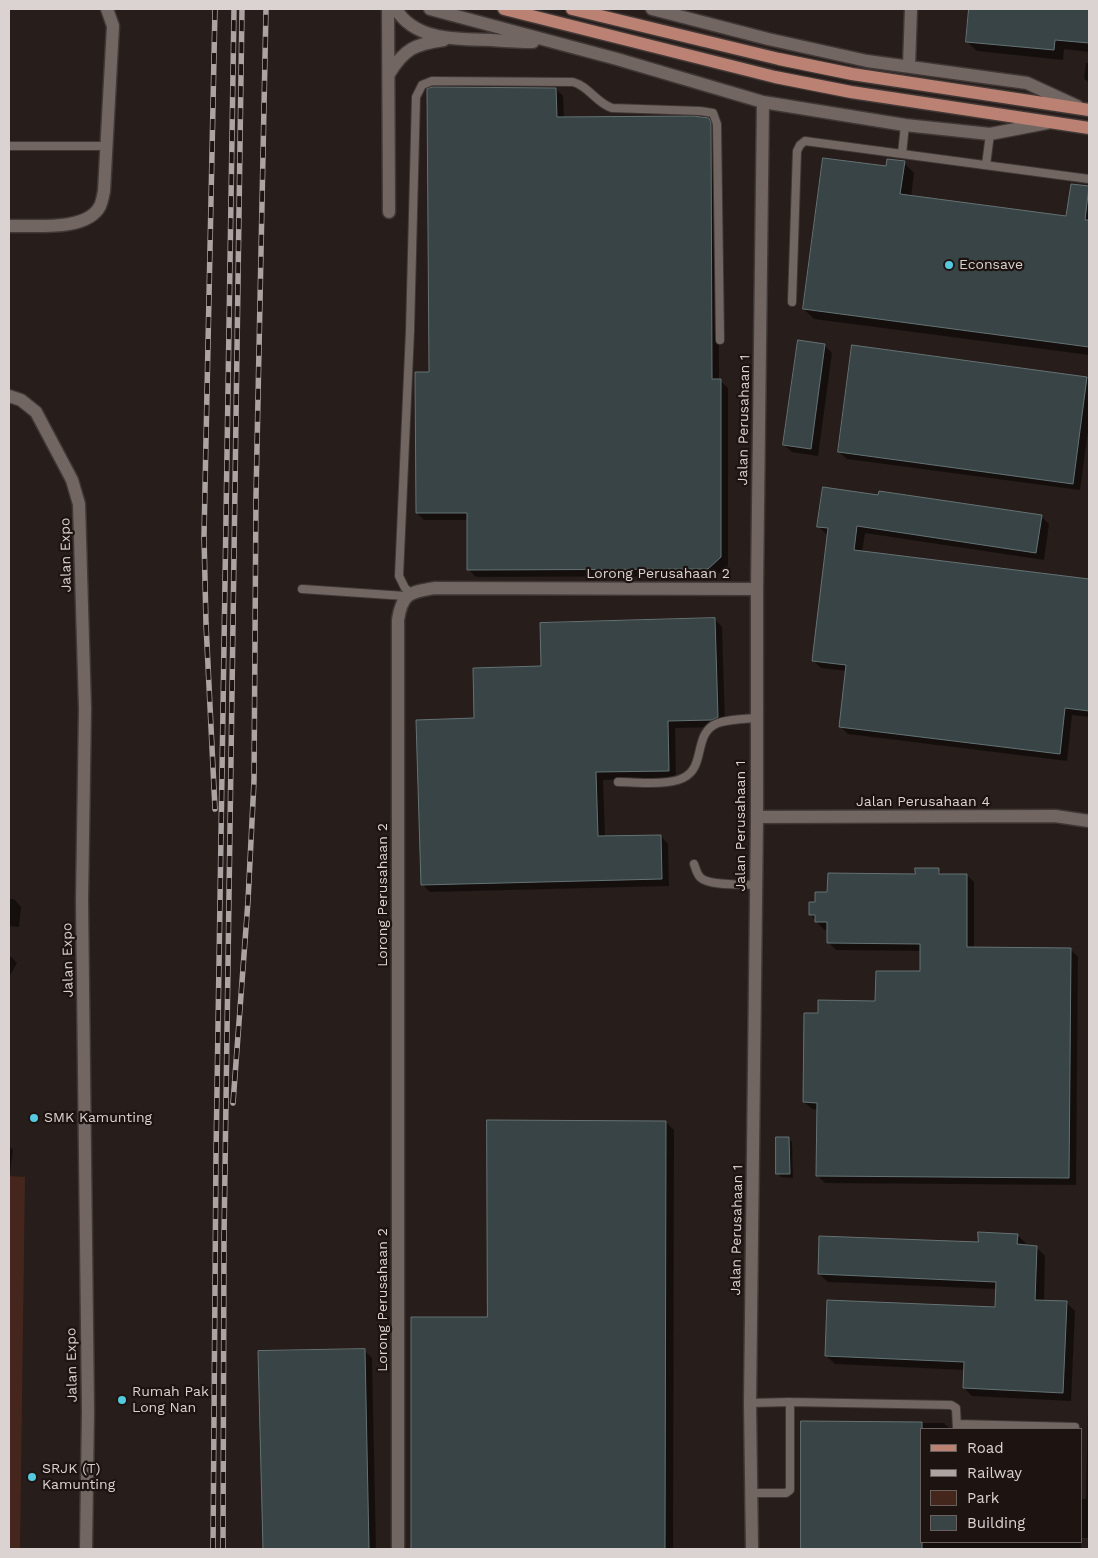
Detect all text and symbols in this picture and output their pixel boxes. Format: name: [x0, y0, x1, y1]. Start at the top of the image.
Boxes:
place label: Econsave: [959, 257, 1023, 273]
marker: Econsave: [943, 259, 955, 271]
street label: Jalan Perusahaan 1: [734, 354, 754, 486]
street label: Jalan Expo: [57, 517, 75, 593]
street label: Lorong Perusahaan 2: [586, 566, 730, 582]
street label: Jalan Perusahaan 1: [733, 761, 749, 891]
street label: Jalan Perusahaan 4: [856, 794, 990, 810]
street label: Lorong Perusahaan 2: [375, 823, 391, 967]
street label: Jalan Expo: [59, 922, 77, 998]
place label: SMK Kamunting: [44, 1110, 152, 1126]
marker: SMK Kamunting: [28, 1112, 40, 1124]
street label: Jalan Perusahaan 1: [727, 1164, 747, 1296]
street label: Lorong Perusahaan 2: [375, 1228, 391, 1372]
street label: Jalan Expo: [63, 1327, 81, 1403]
place label: Rumah Pak Long Nan: [132, 1384, 209, 1416]
marker: Rumah Pak Long Nan: [116, 1394, 128, 1406]
legend: [920, 1428, 1083, 1543]
text: Road: [967, 1439, 1004, 1457]
place label: SRJK (T) Kamunting: [42, 1461, 115, 1494]
text: Railway: [967, 1464, 1022, 1482]
marker: SRJK (T) Kamunting: [26, 1471, 38, 1483]
text: Park: [967, 1489, 999, 1507]
text: Building: [967, 1514, 1025, 1532]

